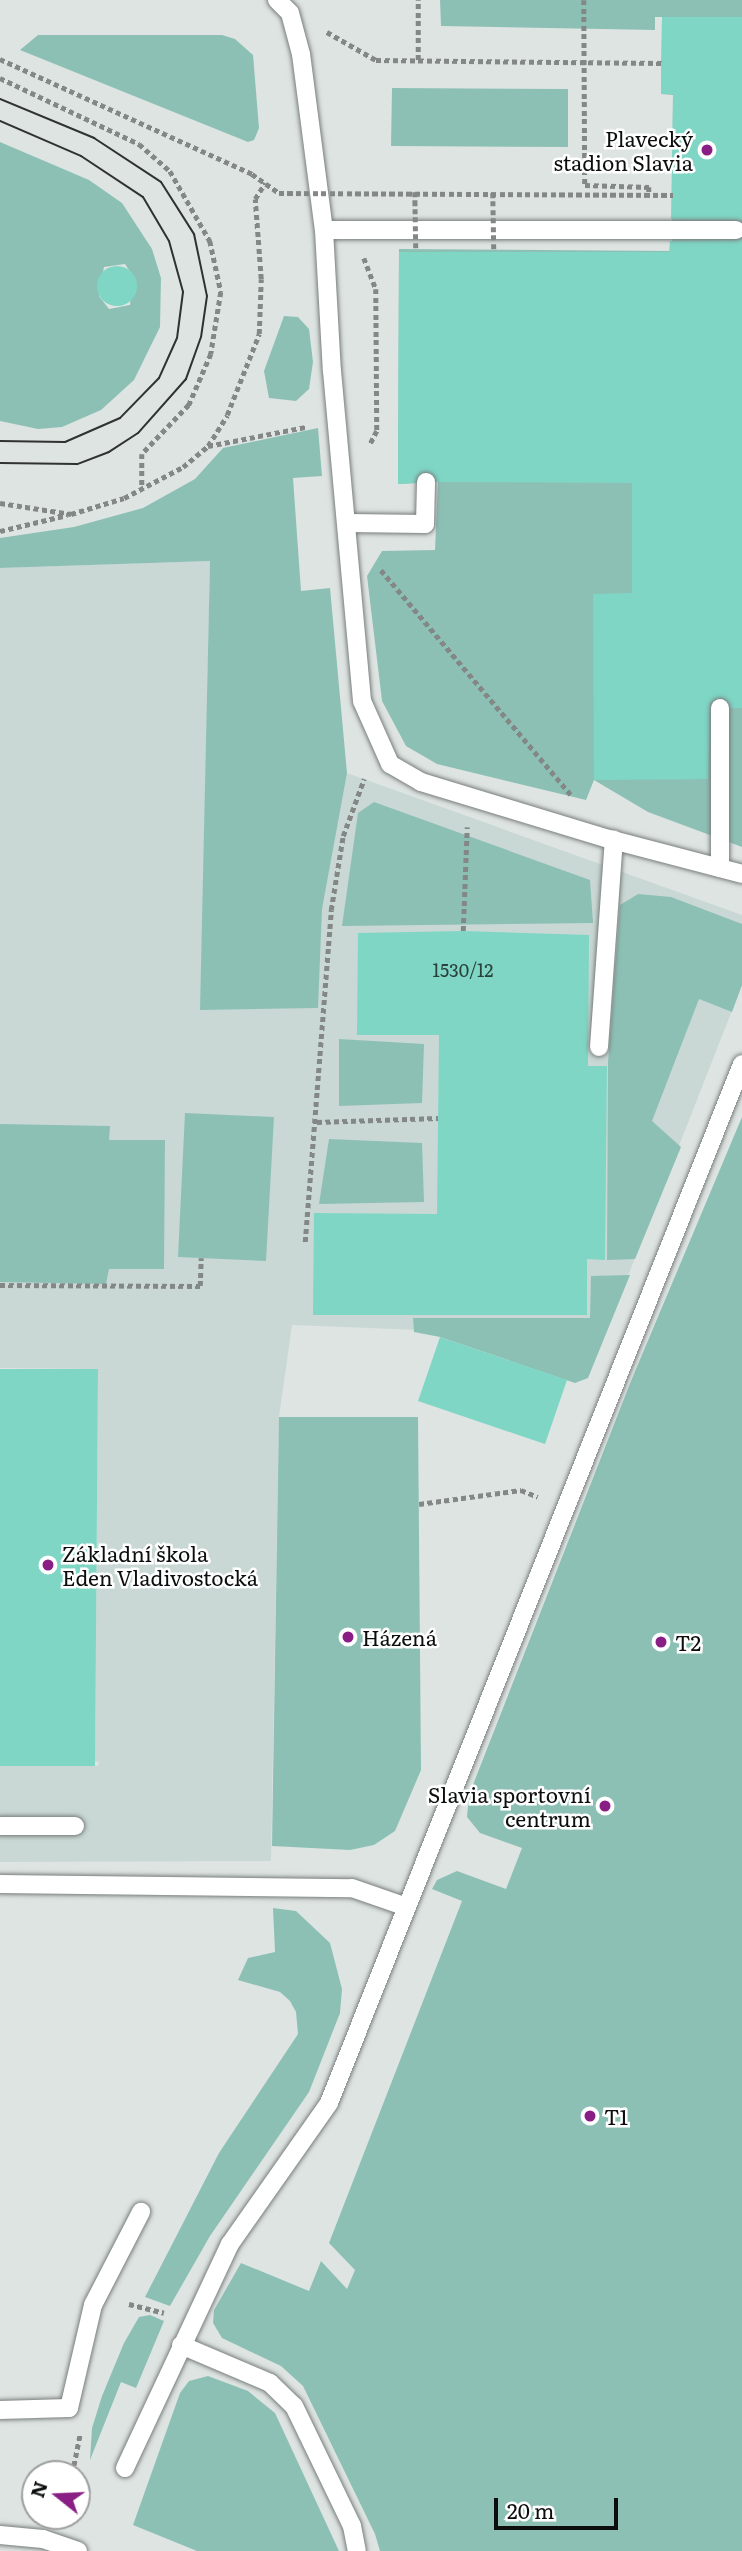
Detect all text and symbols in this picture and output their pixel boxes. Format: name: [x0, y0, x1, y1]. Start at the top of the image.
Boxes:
place label: Plavecký stadion Slavia: [553, 125, 693, 175]
marker: Plavecký stadion Slavia: [699, 142, 715, 158]
house number: 1530/12: [433, 959, 493, 981]
place label: Základní škola Eden Vladivostocká: [62, 1540, 258, 1590]
marker: Základní škola Eden Vladivostocká: [40, 1557, 56, 1573]
place label: Házená: [362, 1624, 437, 1650]
marker: Házená: [340, 1629, 356, 1645]
place label: T2: [675, 1629, 701, 1655]
marker: T2: [653, 1634, 669, 1650]
place label: Slavia sportovní centrum: [428, 1781, 591, 1831]
marker: Slavia sportovní centrum: [597, 1798, 613, 1814]
place label: T1: [604, 2103, 628, 2129]
marker: T1: [582, 2108, 598, 2124]
north arrow: [21, 2460, 91, 2530]
text: N: [22, 2477, 54, 2501]
scale bar: [497, 2484, 621, 2528]
text: 20 m: [507, 2494, 554, 2525]

